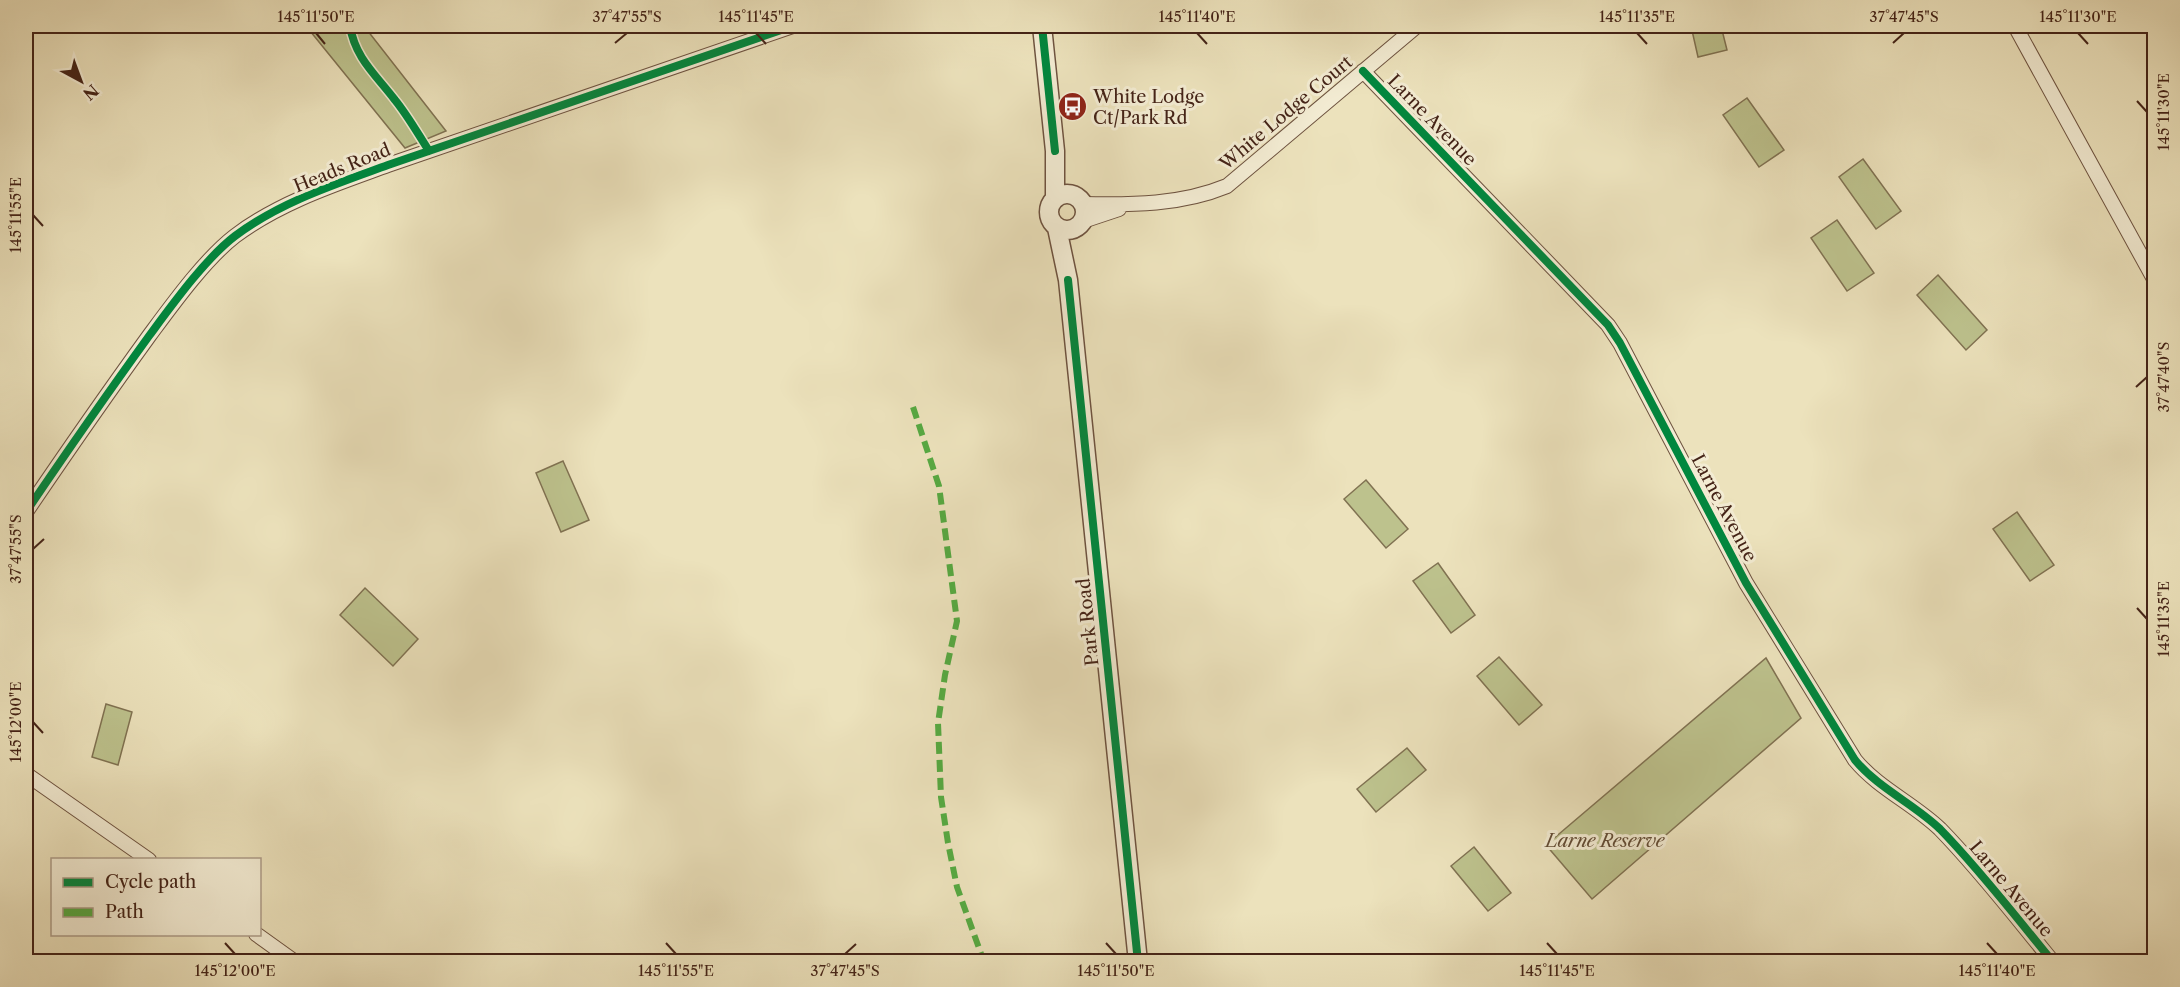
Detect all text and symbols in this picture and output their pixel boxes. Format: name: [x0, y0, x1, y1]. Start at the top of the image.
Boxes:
text: 145°11'50"E: [277, 7, 355, 26]
text: 37°47'55"S: [592, 7, 662, 26]
text: 145°11'45"E: [718, 7, 794, 26]
text: 145°11'40"E: [1158, 7, 1236, 26]
text: 145°11'35"E: [1599, 7, 1675, 26]
text: 37°47'45"S: [1869, 7, 1939, 26]
text: 145°11'30"E: [2039, 7, 2117, 26]
north arrow: [51, 51, 111, 111]
street label: White Lodge Court: [1215, 51, 1357, 175]
street label: Larne Avenue: [1383, 70, 1481, 170]
text: 145°11'30"E: [2154, 73, 2173, 151]
text: N: [79, 80, 103, 104]
place label: White Lodge Ct/Park Rd: [1092, 86, 1204, 129]
bus stop icon: White Lodge Ct/Park Rd: [1056, 91, 1088, 123]
street label: Heads Road: [290, 139, 394, 197]
text: 145°11'55"E: [6, 177, 25, 253]
text: 37°47'40"S: [2154, 342, 2173, 412]
street label: Larne Avenue: [1687, 451, 1761, 565]
text: 37°47'55"S: [6, 514, 25, 584]
street label: Park Road: [1072, 577, 1104, 667]
text: 145°11'35"E: [2154, 581, 2173, 657]
text: 145°12'00"E: [6, 681, 25, 763]
park label: Larne Reserve: [1544, 830, 1666, 852]
street label: Larne Avenue: [1965, 837, 2057, 941]
legend: [51, 858, 261, 936]
text: Cycle path: [105, 871, 196, 893]
text: Path: [105, 901, 144, 923]
text: 145°12'00"E: [194, 961, 276, 980]
text: 145°11'55"E: [638, 961, 714, 980]
text: 37°47'45"S: [810, 961, 880, 980]
text: 145°11'50"E: [1077, 961, 1155, 980]
text: 145°11'45"E: [1519, 961, 1595, 980]
text: 145°11'40"E: [1958, 961, 2036, 980]

